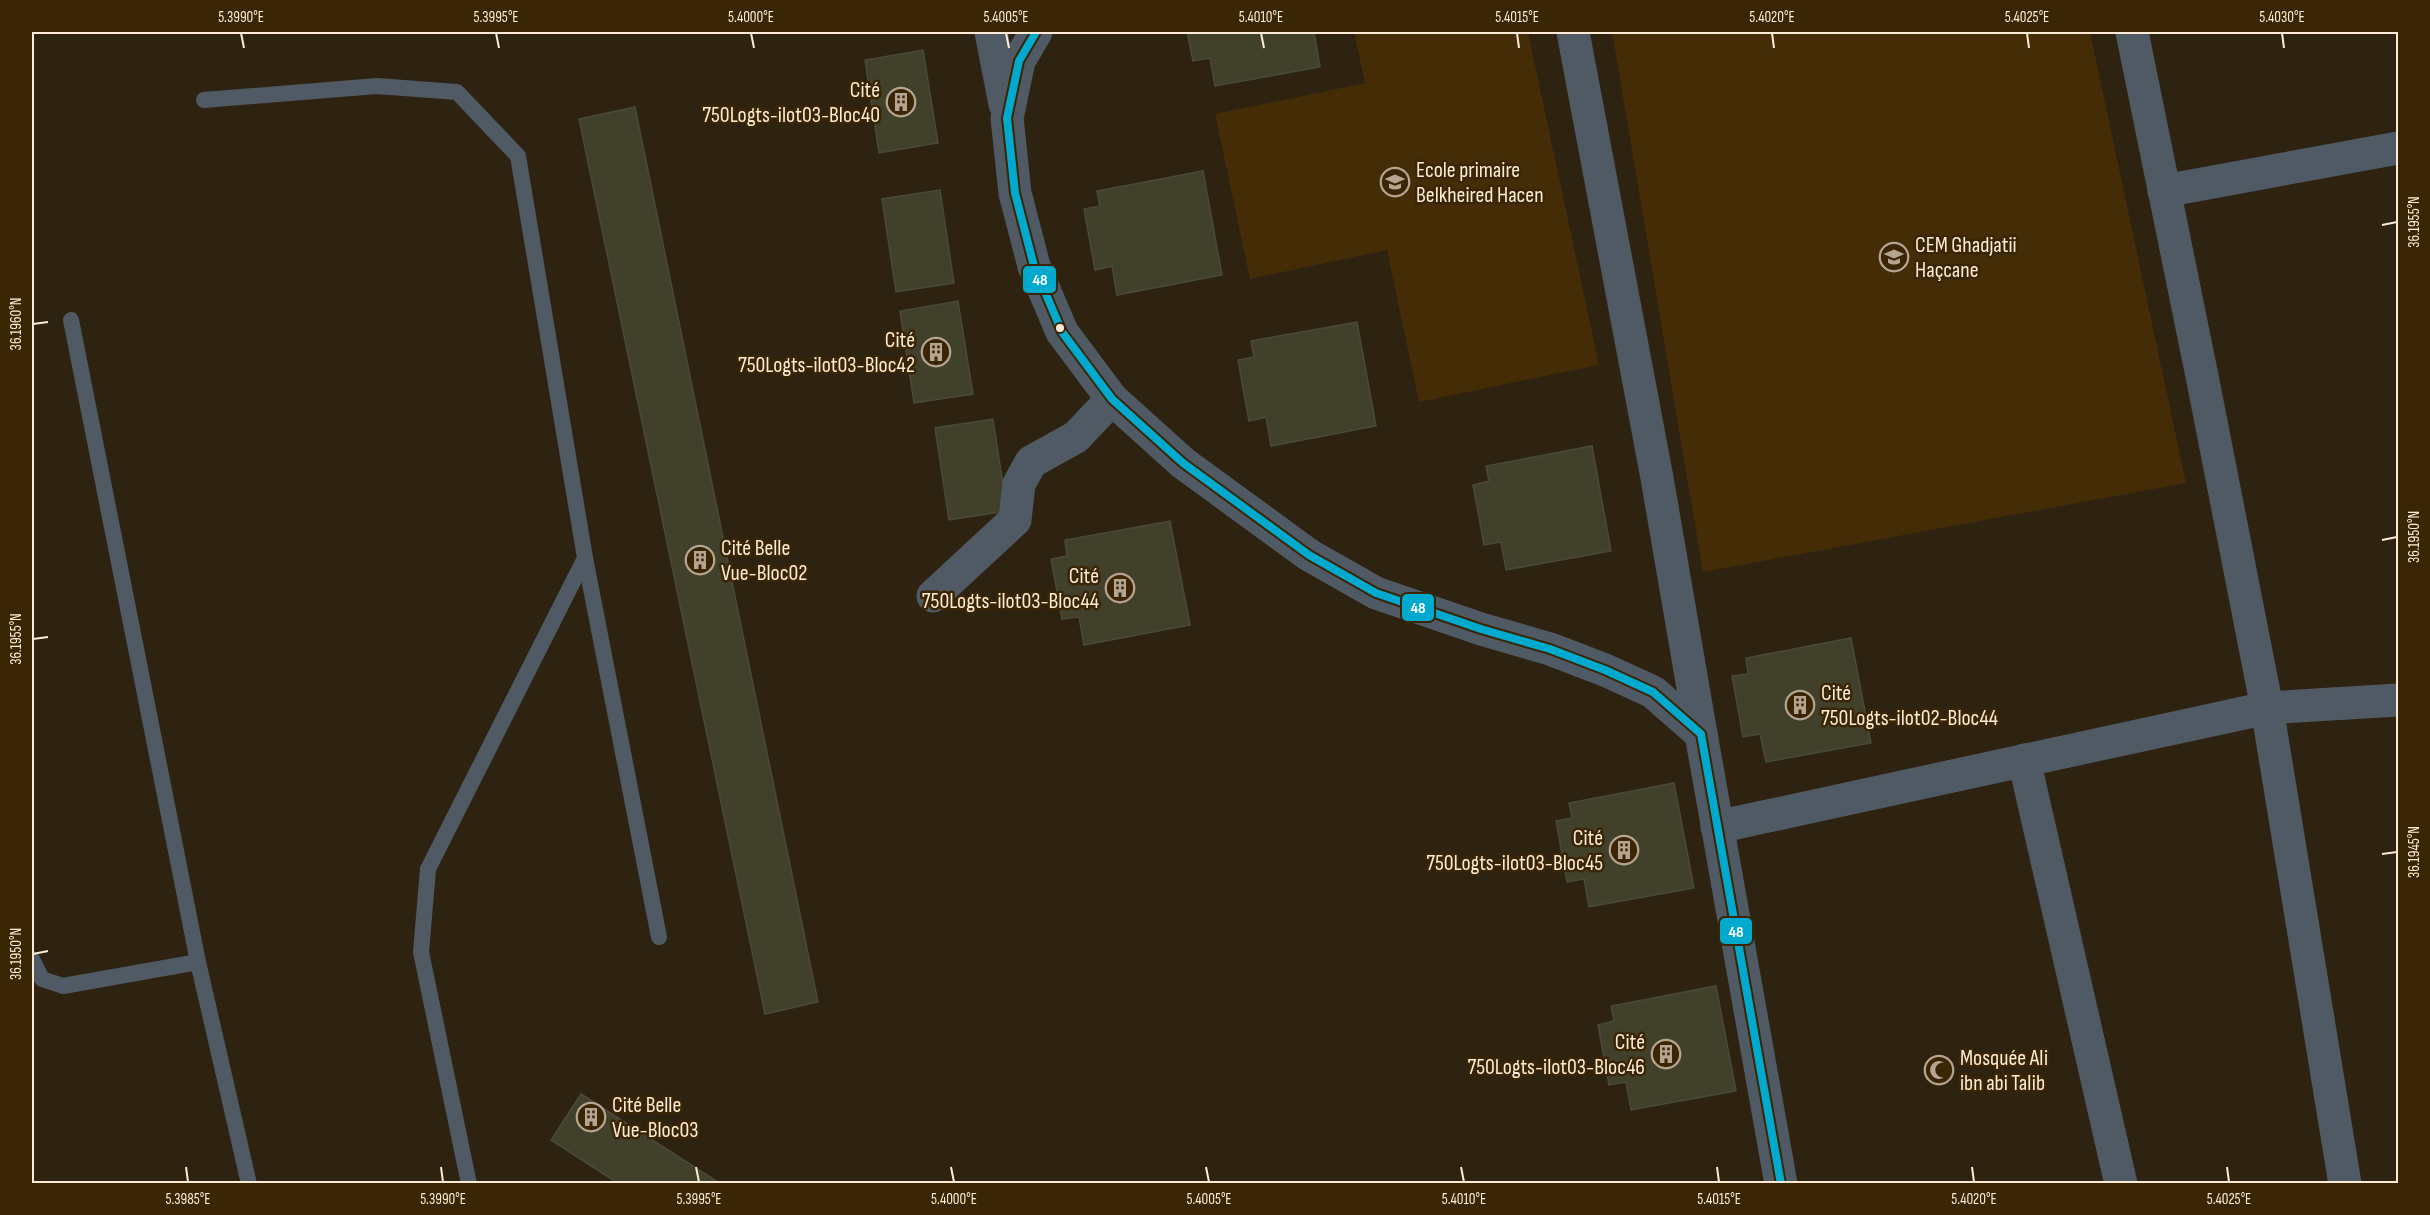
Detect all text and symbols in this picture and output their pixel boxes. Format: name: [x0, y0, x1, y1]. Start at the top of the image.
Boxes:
text: 5.3990°E: [218, 8, 264, 27]
text: 5.3995°E: [473, 8, 519, 27]
text: 5.4000°E: [728, 8, 774, 27]
text: 5.4005°E: [983, 8, 1029, 27]
text: 5.4010°E: [1239, 8, 1283, 27]
text: 5.4015°E: [1495, 8, 1539, 27]
text: 5.4020°E: [1749, 8, 1795, 27]
text: 5.4025°E: [2005, 8, 2049, 27]
text: 5.4030°E: [2259, 8, 2305, 27]
place label: Cité 750Logts-ilot03-Bloc40: [702, 77, 880, 129]
building icon: Cité 750Logts-ilot03-Bloc40: [885, 86, 917, 118]
place label: Ecole primaire Belkheired Hacen: [1416, 157, 1544, 209]
school or university icon: Ecole primaire Belkheired Hacen: [1379, 166, 1411, 198]
text: 36.1955°N: [2405, 196, 2424, 248]
place label: CEM Ghadjatii Haçcane: [1915, 232, 2017, 284]
school or university icon: CEM Ghadjatii Haçcane: [1878, 241, 1910, 273]
line badge: 48: [1022, 265, 1057, 294]
text: 48: [1032, 271, 1048, 290]
text: 36.1960°N: [7, 298, 26, 350]
unlabelled marker: [1054, 322, 1066, 334]
place label: Cité 750Logts-ilot03-Bloc42: [738, 327, 915, 379]
building icon: Cité 750Logts-ilot03-Bloc42: [920, 336, 952, 368]
text: 36.1950°N: [2405, 511, 2424, 563]
place label: Cité Belle Vue-Bloc02: [721, 535, 807, 587]
building icon: Cité Belle Vue-Bloc02: [684, 544, 716, 576]
place label: Cité 750Logts-ilot03-Bloc44: [922, 563, 1099, 615]
building icon: Cité 750Logts-ilot03-Bloc44: [1104, 572, 1136, 604]
line badge: 48: [1401, 593, 1435, 622]
text: 48: [1410, 599, 1426, 618]
text: 36.1955°N: [7, 613, 26, 665]
place label: Cité 750Logts-ilot02-Bloc44: [1821, 680, 1998, 732]
building icon: Cité 750Logts-ilot02-Bloc44: [1784, 689, 1816, 721]
place label: Cité 750Logts-ilot03-Bloc45: [1426, 825, 1603, 877]
text: 36.1945°N: [2405, 826, 2424, 878]
building icon: Cité 750Logts-ilot03-Bloc45: [1608, 834, 1640, 866]
line badge: 48: [1719, 917, 1753, 945]
text: 48: [1728, 923, 1744, 942]
text: 36.1950°N: [7, 928, 26, 980]
place label: Cité 750Logts-ilot03-Bloc46: [1467, 1029, 1645, 1081]
building icon: Cité 750Logts-ilot03-Bloc46: [1650, 1038, 1682, 1070]
place label: Mosquée Ali ibn abi Talib: [1960, 1045, 2048, 1097]
mosque icon: Mosquée Ali ibn abi Talib: [1923, 1054, 1955, 1086]
place label: Cité Belle Vue-Bloc03: [612, 1092, 699, 1144]
building icon: Cité Belle Vue-Bloc03: [575, 1101, 607, 1133]
text: 5.3985°E: [166, 1190, 211, 1209]
text: 5.3990°E: [420, 1190, 466, 1209]
text: 5.3995°E: [676, 1190, 722, 1209]
text: 5.4000°E: [931, 1190, 977, 1209]
text: 5.4005°E: [1186, 1190, 1232, 1209]
text: 5.4010°E: [1442, 1190, 1486, 1209]
text: 5.4015°E: [1697, 1190, 1741, 1209]
text: 5.4020°E: [1951, 1190, 1997, 1209]
text: 5.4025°E: [2207, 1190, 2251, 1209]

